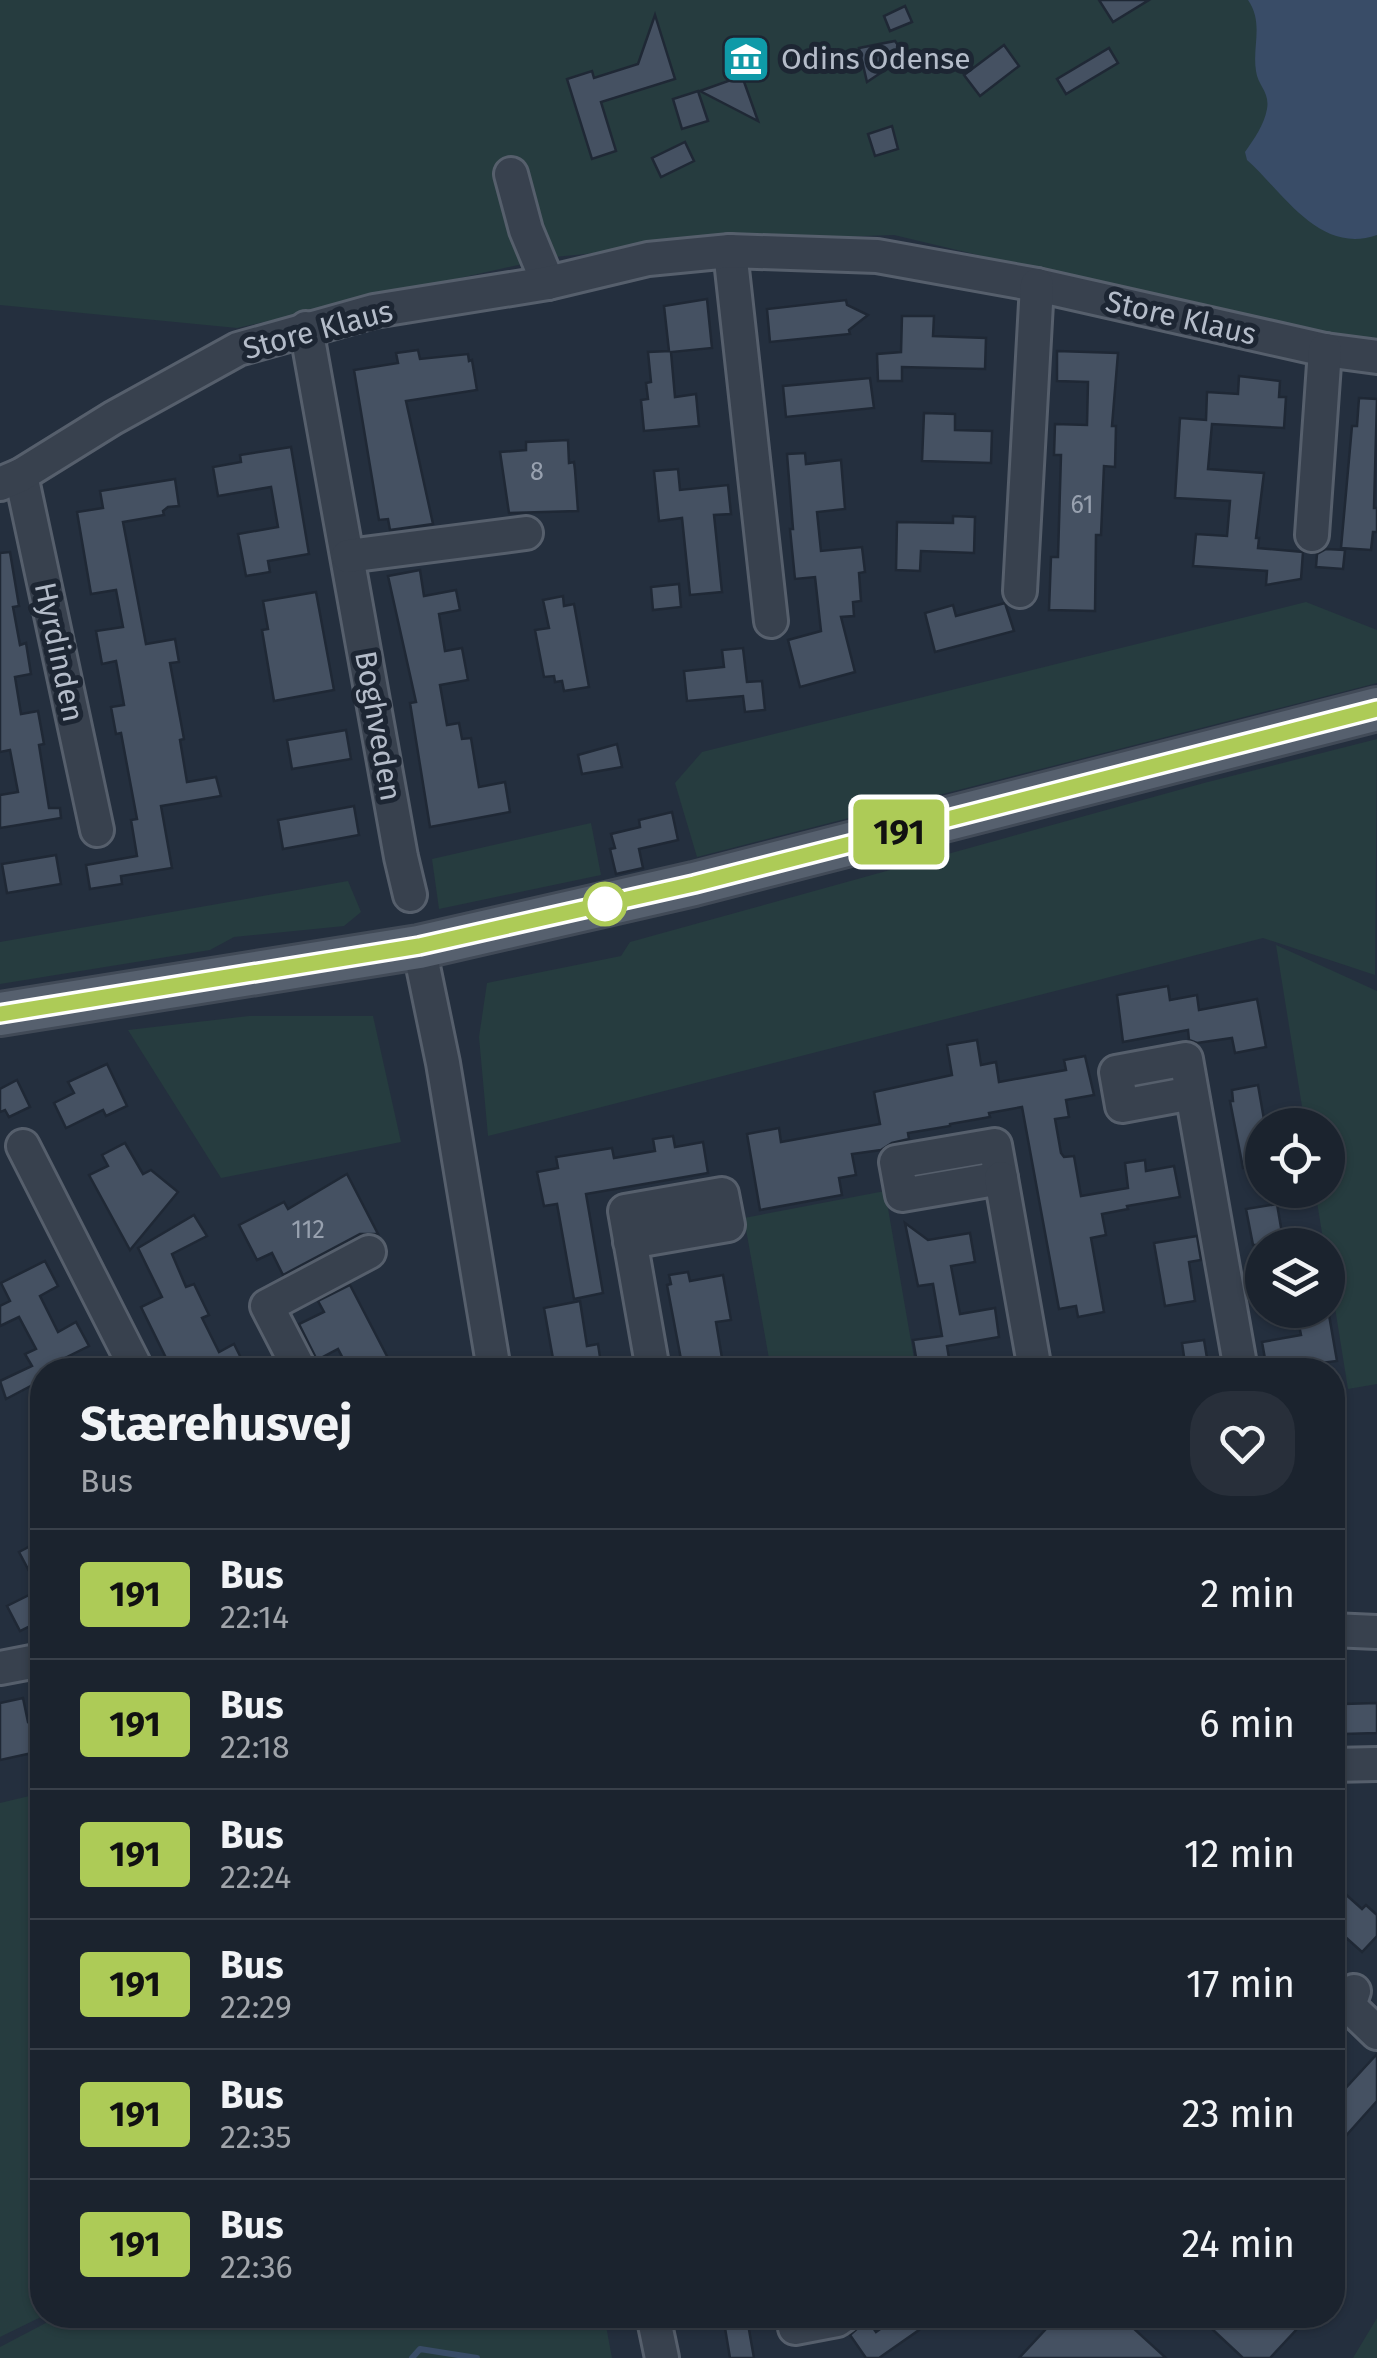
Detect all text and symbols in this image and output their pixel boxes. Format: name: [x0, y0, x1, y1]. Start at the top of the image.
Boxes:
museum icon: Odins Odense: [720, 33, 772, 85]
place label: Odins Odense: [781, 41, 971, 77]
street label: Store Klaus: [1102, 283, 1260, 353]
street label: Store Klaus: [239, 293, 397, 367]
house number: 8: [530, 457, 544, 487]
house number: 61: [1071, 490, 1093, 520]
street label: Hyrdinden: [27, 579, 91, 725]
street label: Boghveden: [347, 648, 409, 804]
line badge: 191: [842, 800, 956, 864]
text: 191: [873, 811, 925, 853]
unlabelled marker: [584, 883, 626, 925]
map controls: [1245, 1108, 1345, 1328]
button: locate: [1245, 1108, 1345, 1208]
house number: 112: [291, 1215, 325, 1245]
button: layers: [1245, 1228, 1345, 1328]
button: heart: [1190, 1391, 1295, 1496]
text: Stærehusvej: [80, 1395, 352, 1453]
text: Bus: [80, 1462, 133, 1500]
text: Bus: [220, 1552, 284, 1598]
text: 2 min: [1201, 1571, 1295, 1617]
text: 191: [109, 1573, 161, 1615]
text: 22:14: [220, 1598, 289, 1636]
text: Bus: [220, 1682, 284, 1728]
text: 6 min: [1199, 1701, 1295, 1747]
text: 191: [109, 1703, 161, 1745]
text: 22:18: [220, 1728, 290, 1766]
text: Bus: [220, 1812, 284, 1858]
text: 12 min: [1184, 1831, 1295, 1877]
text: 191: [109, 1833, 161, 1875]
text: 22:24: [220, 1858, 291, 1896]
text: Bus: [220, 1942, 284, 1988]
text: 17 min: [1186, 1961, 1295, 2007]
text: 191: [109, 1963, 161, 2005]
text: 22:29: [220, 1988, 292, 2026]
text: Bus: [220, 2072, 284, 2118]
text: 23 min: [1182, 2091, 1295, 2137]
text: 191: [109, 2093, 161, 2135]
text: 22:35: [220, 2118, 292, 2156]
text: Bus: [220, 2202, 284, 2248]
text: 24 min: [1181, 2221, 1295, 2267]
text: 191: [109, 2223, 161, 2265]
text: 22:36: [220, 2248, 293, 2286]

